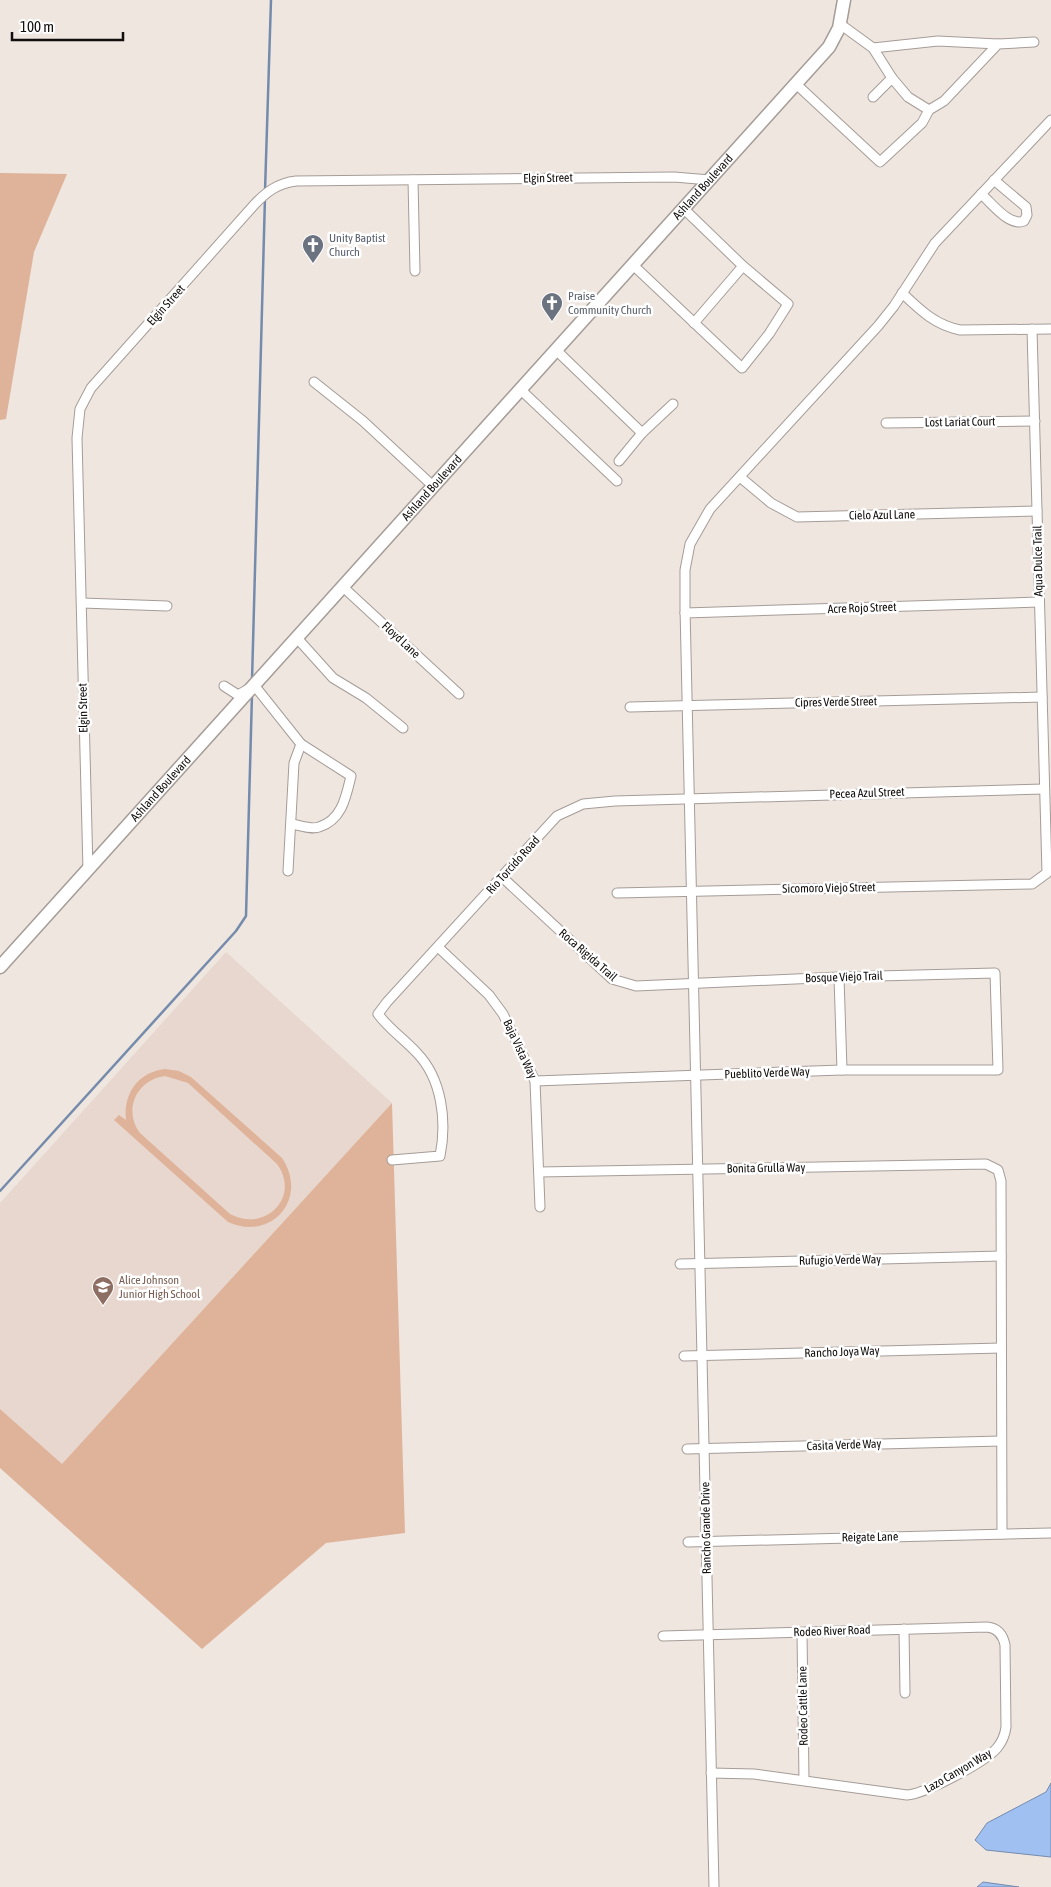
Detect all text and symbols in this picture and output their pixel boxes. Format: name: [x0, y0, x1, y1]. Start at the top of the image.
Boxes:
scale bar: [12, 10, 124, 42]
text: 100 m: [20, 18, 54, 35]
street label: Ashland Boulevard: [670, 151, 736, 223]
street label: Elgin Street: [523, 171, 574, 185]
place label: Unity Baptist Church: [329, 231, 386, 259]
church icon: Unity Baptist Church: [301, 233, 325, 264]
street label: Elgin Street: [144, 281, 188, 328]
place label: Praise Community Church: [568, 289, 652, 317]
church icon: Praise Community Church: [540, 291, 564, 322]
street label: Lost Lariat Court: [925, 414, 996, 430]
street label: Ashland Boulevard: [399, 452, 465, 523]
street label: Cielo Azul Lane: [849, 507, 915, 523]
street label: Aqua Dulce Trail: [1030, 525, 1046, 597]
street label: Acre Rojo Street: [827, 600, 897, 616]
street label: Floyd Lane: [379, 619, 423, 661]
street label: Elgin Street: [76, 682, 90, 733]
street label: Cipres Verde Street: [795, 694, 878, 710]
street label: Ashland Boulevard: [128, 753, 194, 824]
street label: Pecea Azul Street: [829, 785, 905, 801]
street label: Rio Torcido Road: [483, 833, 543, 897]
street label: Sicomoro Viejo Street: [782, 880, 876, 896]
street label: Roca Rigida Trail: [556, 926, 620, 985]
street label: Bosque Viejo Trail: [805, 969, 884, 985]
street label: Baja Vista Way: [500, 1017, 540, 1081]
street label: Pueblito Verde Way: [724, 1065, 810, 1081]
street label: Bonita Grulla Way: [727, 1160, 806, 1176]
street label: Rufugio Verde Way: [799, 1252, 881, 1268]
place label: Alice Johnson Junior High School: [119, 1273, 201, 1301]
school or university icon: Alice Johnson Junior High School: [91, 1275, 115, 1306]
street label: Rancho Joya Way: [804, 1344, 880, 1360]
street label: Casita Verde Way: [806, 1437, 882, 1453]
street label: Rancho Grande Drive: [698, 1482, 714, 1574]
street label: Reigate Lane: [842, 1530, 898, 1544]
street label: Rodeo River Road: [793, 1623, 871, 1639]
street label: Rodeo Cattle Lane: [795, 1666, 811, 1746]
street label: Lazo Canyon Way: [922, 1746, 994, 1796]

